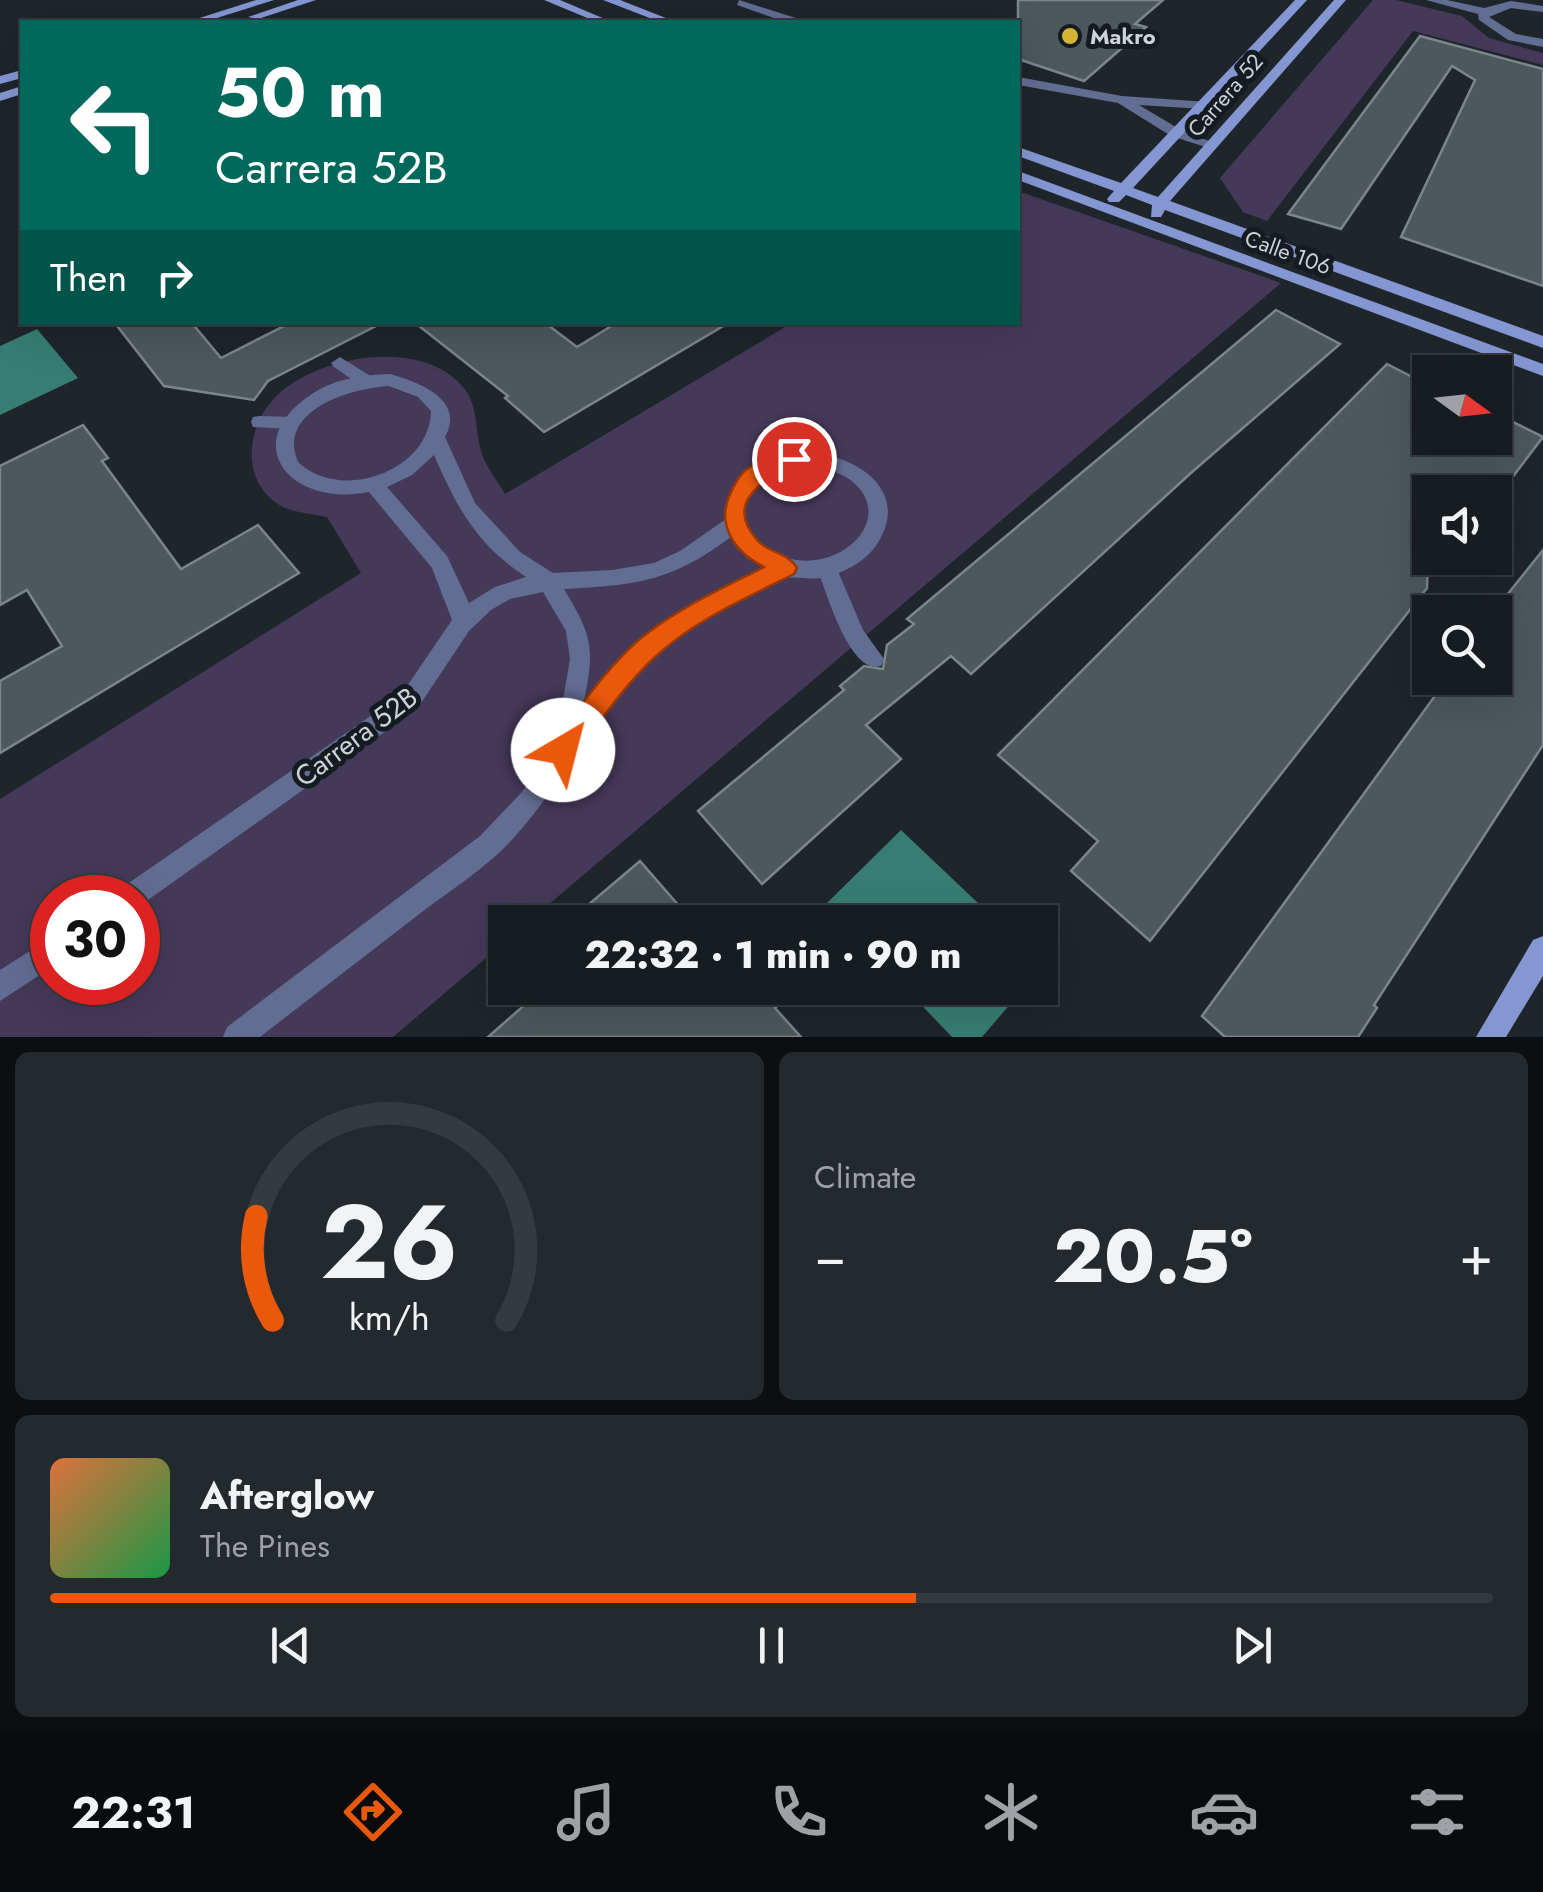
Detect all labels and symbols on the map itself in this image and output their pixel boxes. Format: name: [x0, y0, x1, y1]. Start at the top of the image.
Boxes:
place label: Makro: [1090, 20, 1156, 52]
marker: Makro: [1059, 25, 1081, 47]
street label: Carrera 52: [1180, 46, 1270, 144]
street label: Calle 106: [1240, 222, 1336, 282]
north arrow: [1412, 355, 1512, 455]
pin: [752, 417, 837, 502]
street label: Carrera 52B: [286, 677, 426, 797]
position arrow: [511, 698, 615, 802]
speed limit sign: 30: [30, 875, 160, 1005]

